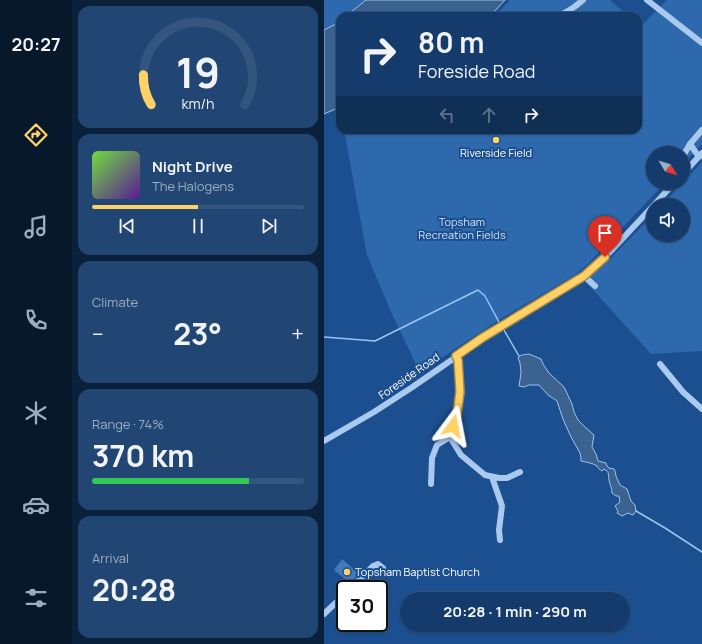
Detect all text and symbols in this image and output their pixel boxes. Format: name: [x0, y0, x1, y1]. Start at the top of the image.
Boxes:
text: 80 m: [418, 23, 484, 61]
icon: right: [352, 28, 404, 80]
text: 20:27: [11, 32, 61, 56]
text: 19: [176, 44, 220, 100]
text: Foreside Road: [418, 59, 535, 83]
text: km/h: [181, 93, 215, 112]
icon: left: [436, 104, 458, 126]
icon: ahead: [478, 104, 500, 126]
icon: right: [520, 104, 542, 126]
icon: directions: [22, 121, 50, 149]
marker: Riverside Field: [491, 135, 501, 145]
place label: Riverside Field: [460, 145, 532, 160]
north arrow: [646, 146, 690, 190]
map controls: [646, 146, 690, 242]
text: Night Drive: [152, 156, 233, 177]
text: The Halogens: [152, 177, 234, 195]
button: sound: [646, 198, 690, 242]
icon: music: [22, 213, 50, 241]
park label: Topsham Recreation Fields: [418, 214, 506, 242]
icon: previous: [116, 215, 138, 237]
icon: pause: [187, 215, 209, 237]
icon: next: [258, 215, 280, 237]
pin: [588, 216, 622, 257]
icon: arrive: [594, 222, 616, 244]
text: Climate: [92, 293, 138, 311]
icon: phone: [22, 306, 50, 334]
text: 23°: [173, 313, 222, 354]
text: −: [92, 319, 104, 349]
text: +: [291, 319, 304, 349]
street label: Foreside Road: [375, 349, 442, 402]
icon: climate: [22, 399, 50, 427]
position arrow: [432, 405, 474, 447]
text: Range · 74%: [92, 415, 164, 433]
text: 370 km: [92, 435, 194, 476]
icon: car: [22, 491, 50, 519]
text: Arrival: [92, 549, 129, 567]
place label: Topsham Baptist Church: [355, 564, 480, 579]
marker: Topsham Baptist Church: [342, 567, 352, 577]
text: 20:28: [92, 569, 176, 610]
speed limit sign: 30: [336, 580, 388, 632]
icon: filters: [22, 584, 50, 612]
text: 20:28 · 1 min · 290 m: [443, 601, 587, 622]

